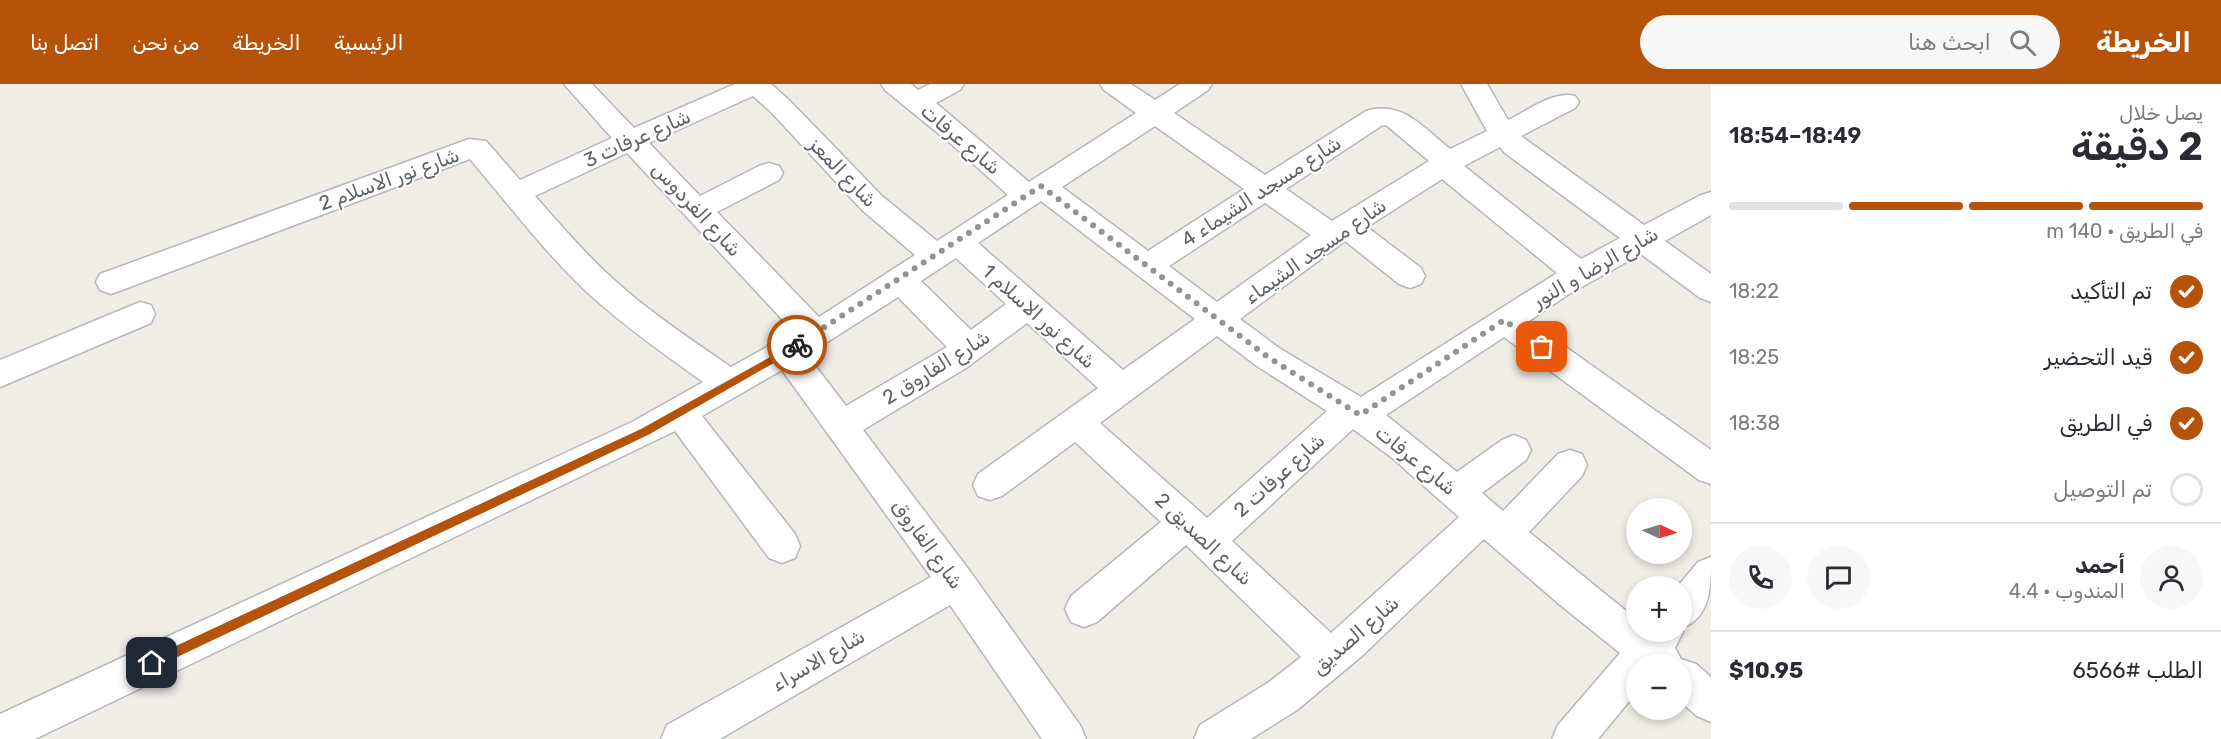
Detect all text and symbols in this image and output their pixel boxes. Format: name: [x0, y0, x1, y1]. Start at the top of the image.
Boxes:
search box: [1640, 15, 2060, 69]
icon: search: [2006, 26, 2039, 59]
text: الخريطة: [2096, 26, 2191, 59]
text: ابحث هنا: [1908, 29, 1991, 56]
text: اتصل بنا: [30, 30, 99, 55]
text: من نحن: [132, 30, 199, 55]
text: الخريطة: [232, 30, 301, 55]
text: الرئيسية: [334, 30, 404, 55]
street label: شارع عرفات: [915, 99, 1006, 181]
text: يصل خلال: [2119, 101, 2203, 125]
street label: شارع عرفات 3: [580, 104, 695, 174]
text: 18:49–18:54: [1729, 122, 1861, 149]
text: 2 دقيقة: [2071, 124, 2203, 170]
street label: شارع مسجد الشيماء 4: [1177, 130, 1345, 252]
street label: شارع المعز: [802, 131, 882, 213]
street label: شارع نور الاسلام 2: [316, 142, 463, 217]
street label: شارع الفردوس: [646, 157, 747, 263]
street label: شارع مسجد الشيماء: [1239, 193, 1391, 309]
text: في الطريق · 140 m: [2046, 219, 2203, 243]
street label: شارع الرضا و النور: [1527, 221, 1663, 315]
street label: شارع نور الاسلام 1: [976, 259, 1101, 375]
icon: check: [2170, 275, 2203, 308]
text: تم التأكيد: [2070, 278, 2152, 305]
text: 18:22: [1729, 279, 1779, 303]
courier: [767, 315, 827, 375]
pin: [1516, 321, 1567, 372]
street label: شارع الفاروق 2: [878, 324, 995, 411]
icon: bike: [781, 329, 814, 362]
icon: bag: [1525, 330, 1558, 363]
icon: check: [2170, 341, 2203, 374]
text: قيد التحضير: [2044, 344, 2152, 371]
text: 18:25: [1729, 345, 1779, 369]
icon: check: [2170, 407, 2203, 440]
text: في الطريق: [2060, 410, 2152, 437]
text: 18:38: [1729, 411, 1780, 435]
street label: شارع عرفات: [1369, 420, 1461, 502]
street label: شارع عرفات 2: [1229, 428, 1331, 524]
text: تم التوصيل: [2053, 476, 2152, 503]
street label: شارع الصديق 2: [1149, 488, 1258, 592]
street label: شارع الفاروق: [886, 494, 969, 595]
north arrow: [1626, 498, 1692, 564]
map controls: [1626, 498, 1692, 720]
button: phone: [1729, 546, 1792, 609]
button: chat: [1807, 546, 1870, 609]
button: person: [2140, 546, 2203, 609]
text: أحمد: [2075, 552, 2125, 579]
button: +: [1626, 576, 1692, 642]
text: المندوب · 4.4: [2009, 579, 2125, 603]
street label: شارع الصديق: [1306, 591, 1405, 681]
street label: شارع الاسراء: [767, 624, 870, 698]
pin: [126, 637, 177, 688]
icon: home: [135, 646, 168, 679]
button: −: [1626, 654, 1692, 720]
text: $10.95: [1729, 657, 1803, 684]
text: الطلب #6566: [2073, 657, 2203, 684]

